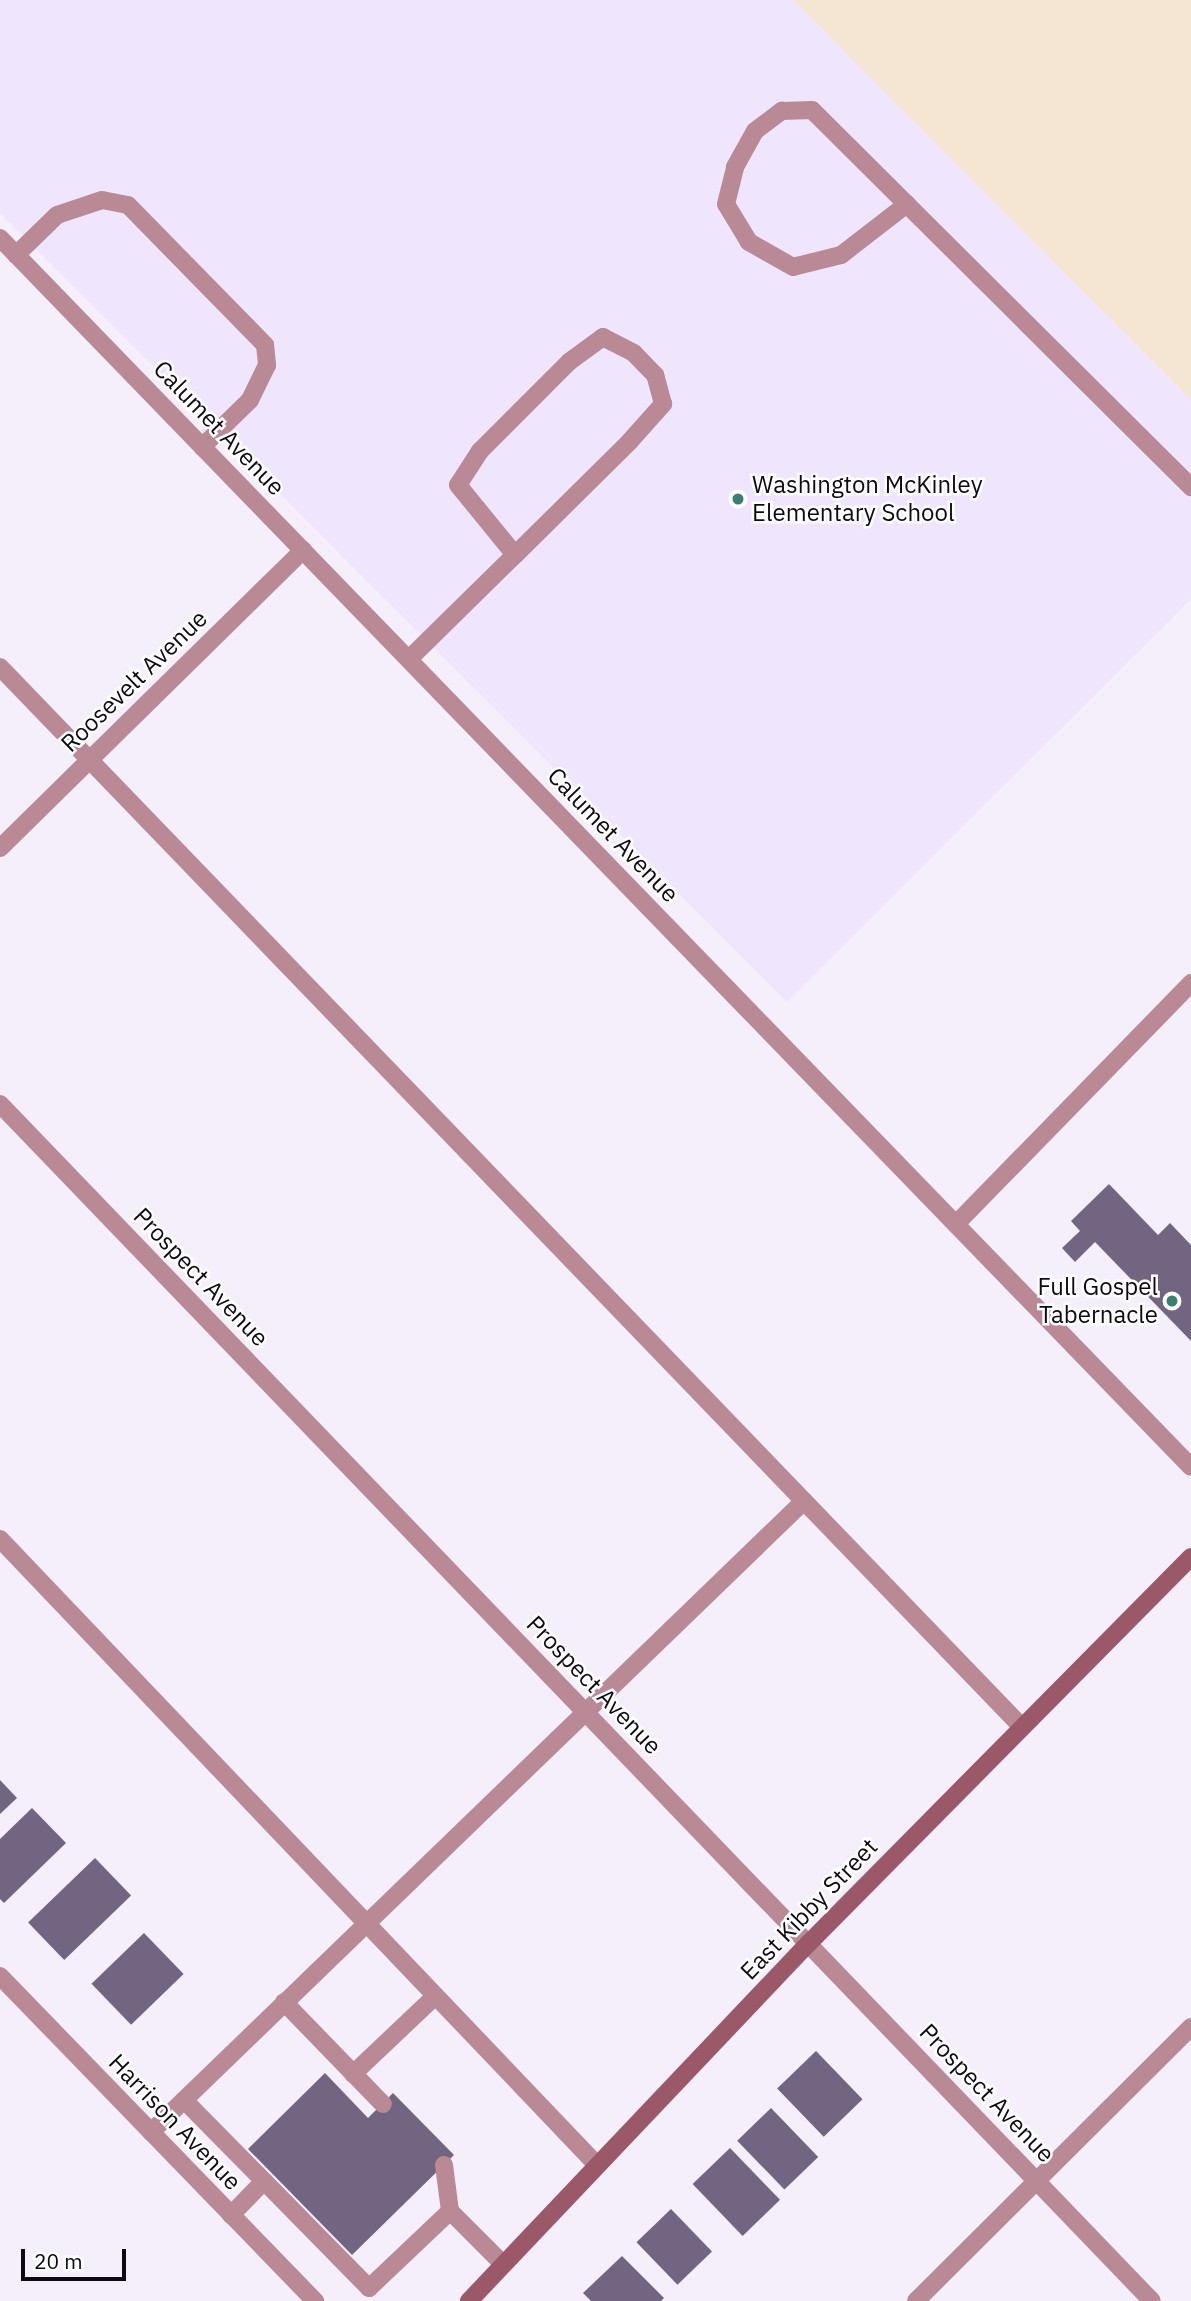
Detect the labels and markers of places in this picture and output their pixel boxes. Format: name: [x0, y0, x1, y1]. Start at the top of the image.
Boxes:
place label: Washington McKinley Elementary School: [752, 471, 983, 527]
marker: Washington McKinley Elementary School: [730, 491, 746, 507]
place label: Full Gospel Tabernacle: [1038, 1273, 1158, 1329]
marker: Full Gospel Tabernacle: [1164, 1293, 1180, 1309]

